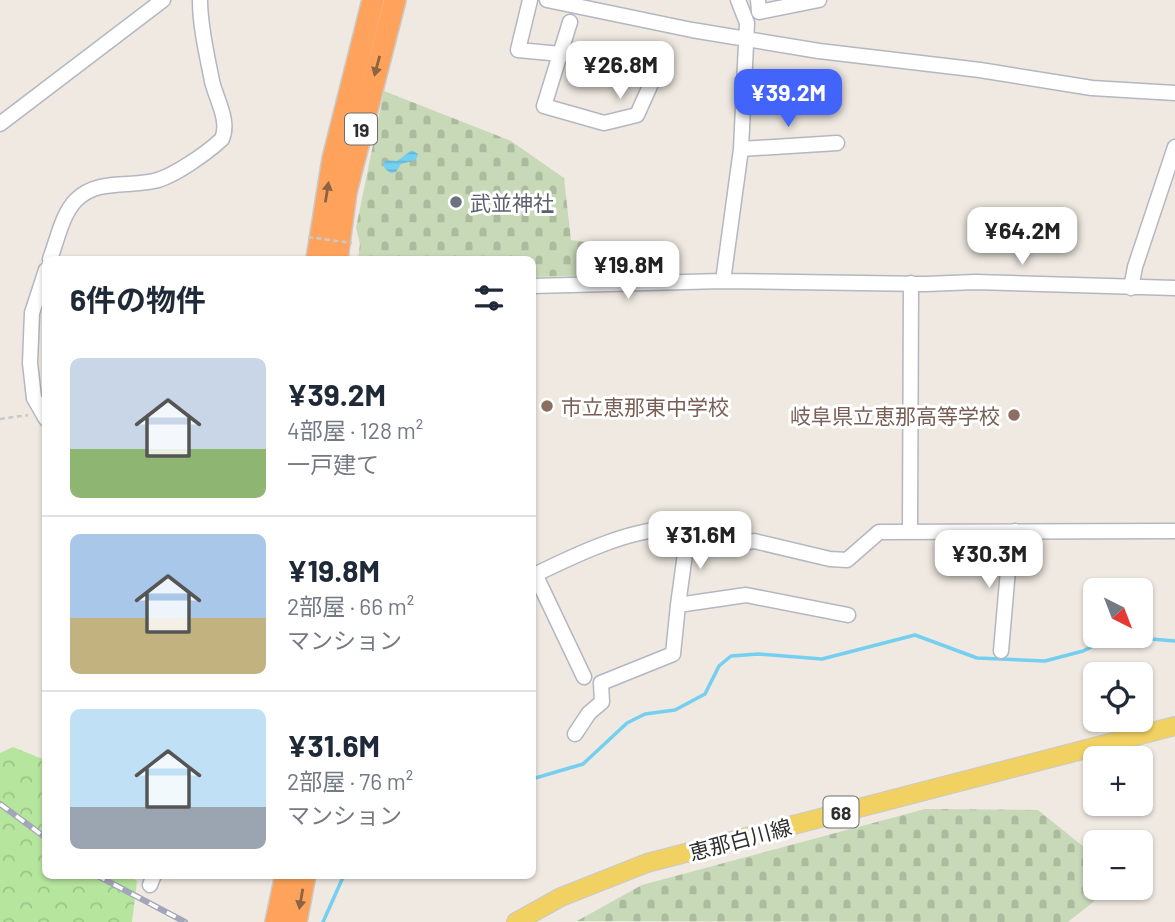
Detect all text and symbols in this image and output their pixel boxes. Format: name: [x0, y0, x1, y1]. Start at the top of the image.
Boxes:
pin: ¥26.8M: [563, 42, 677, 101]
text: ¥26.8M: [582, 50, 658, 78]
one-way arrow: [372, 56, 382, 77]
pin: ¥39.2M: [731, 69, 845, 129]
text: ¥39.2M: [750, 78, 826, 106]
road number: 19: [345, 113, 377, 144]
one-way arrow: [322, 180, 333, 202]
place label: 武並神社: [470, 190, 554, 215]
marker: 武並神社: [448, 194, 464, 210]
pin: ¥64.2M: [965, 208, 1079, 267]
text: ¥64.2M: [983, 216, 1061, 244]
pin: ¥19.8M: [571, 242, 685, 301]
text: ¥19.8M: [592, 250, 664, 278]
icon: filters: [470, 279, 508, 317]
text: 6件の物件: [70, 281, 206, 317]
text: ¥39.2M: [287, 376, 386, 412]
icon: home: [126, 386, 210, 470]
place label: 市立恵那東中学校: [561, 394, 729, 419]
marker: 市立恵那東中学校: [539, 398, 555, 414]
place label: 岐阜県立恵那高等学校: [790, 403, 1000, 428]
marker: 岐阜県立恵那高等学校: [1006, 407, 1022, 423]
text: 4部屋 · 128 m²: [287, 416, 423, 444]
text: 一戸建て: [287, 450, 379, 478]
pin: ¥31.6M: [643, 512, 757, 571]
text: ¥31.6M: [664, 520, 736, 548]
pin: ¥30.3M: [932, 530, 1046, 590]
text: ¥30.3M: [951, 539, 1027, 567]
text: ¥19.8M: [287, 552, 380, 588]
icon: home: [126, 562, 210, 646]
north arrow: [1083, 578, 1153, 648]
map controls: [1083, 578, 1153, 900]
text: 2部屋 · 66 m²: [287, 592, 414, 620]
text: マンション: [287, 626, 402, 654]
button: locate: [1083, 662, 1153, 732]
text: ¥31.6M: [287, 727, 380, 763]
icon: home: [126, 737, 210, 821]
button: +: [1083, 746, 1153, 816]
text: 2部屋 · 76 m²: [287, 767, 413, 795]
road number: 68: [824, 796, 858, 828]
text: マンション: [287, 801, 402, 829]
street label: 恵那白川線: [686, 813, 794, 865]
button: −: [1083, 830, 1153, 900]
one-way arrow: [295, 888, 306, 910]

